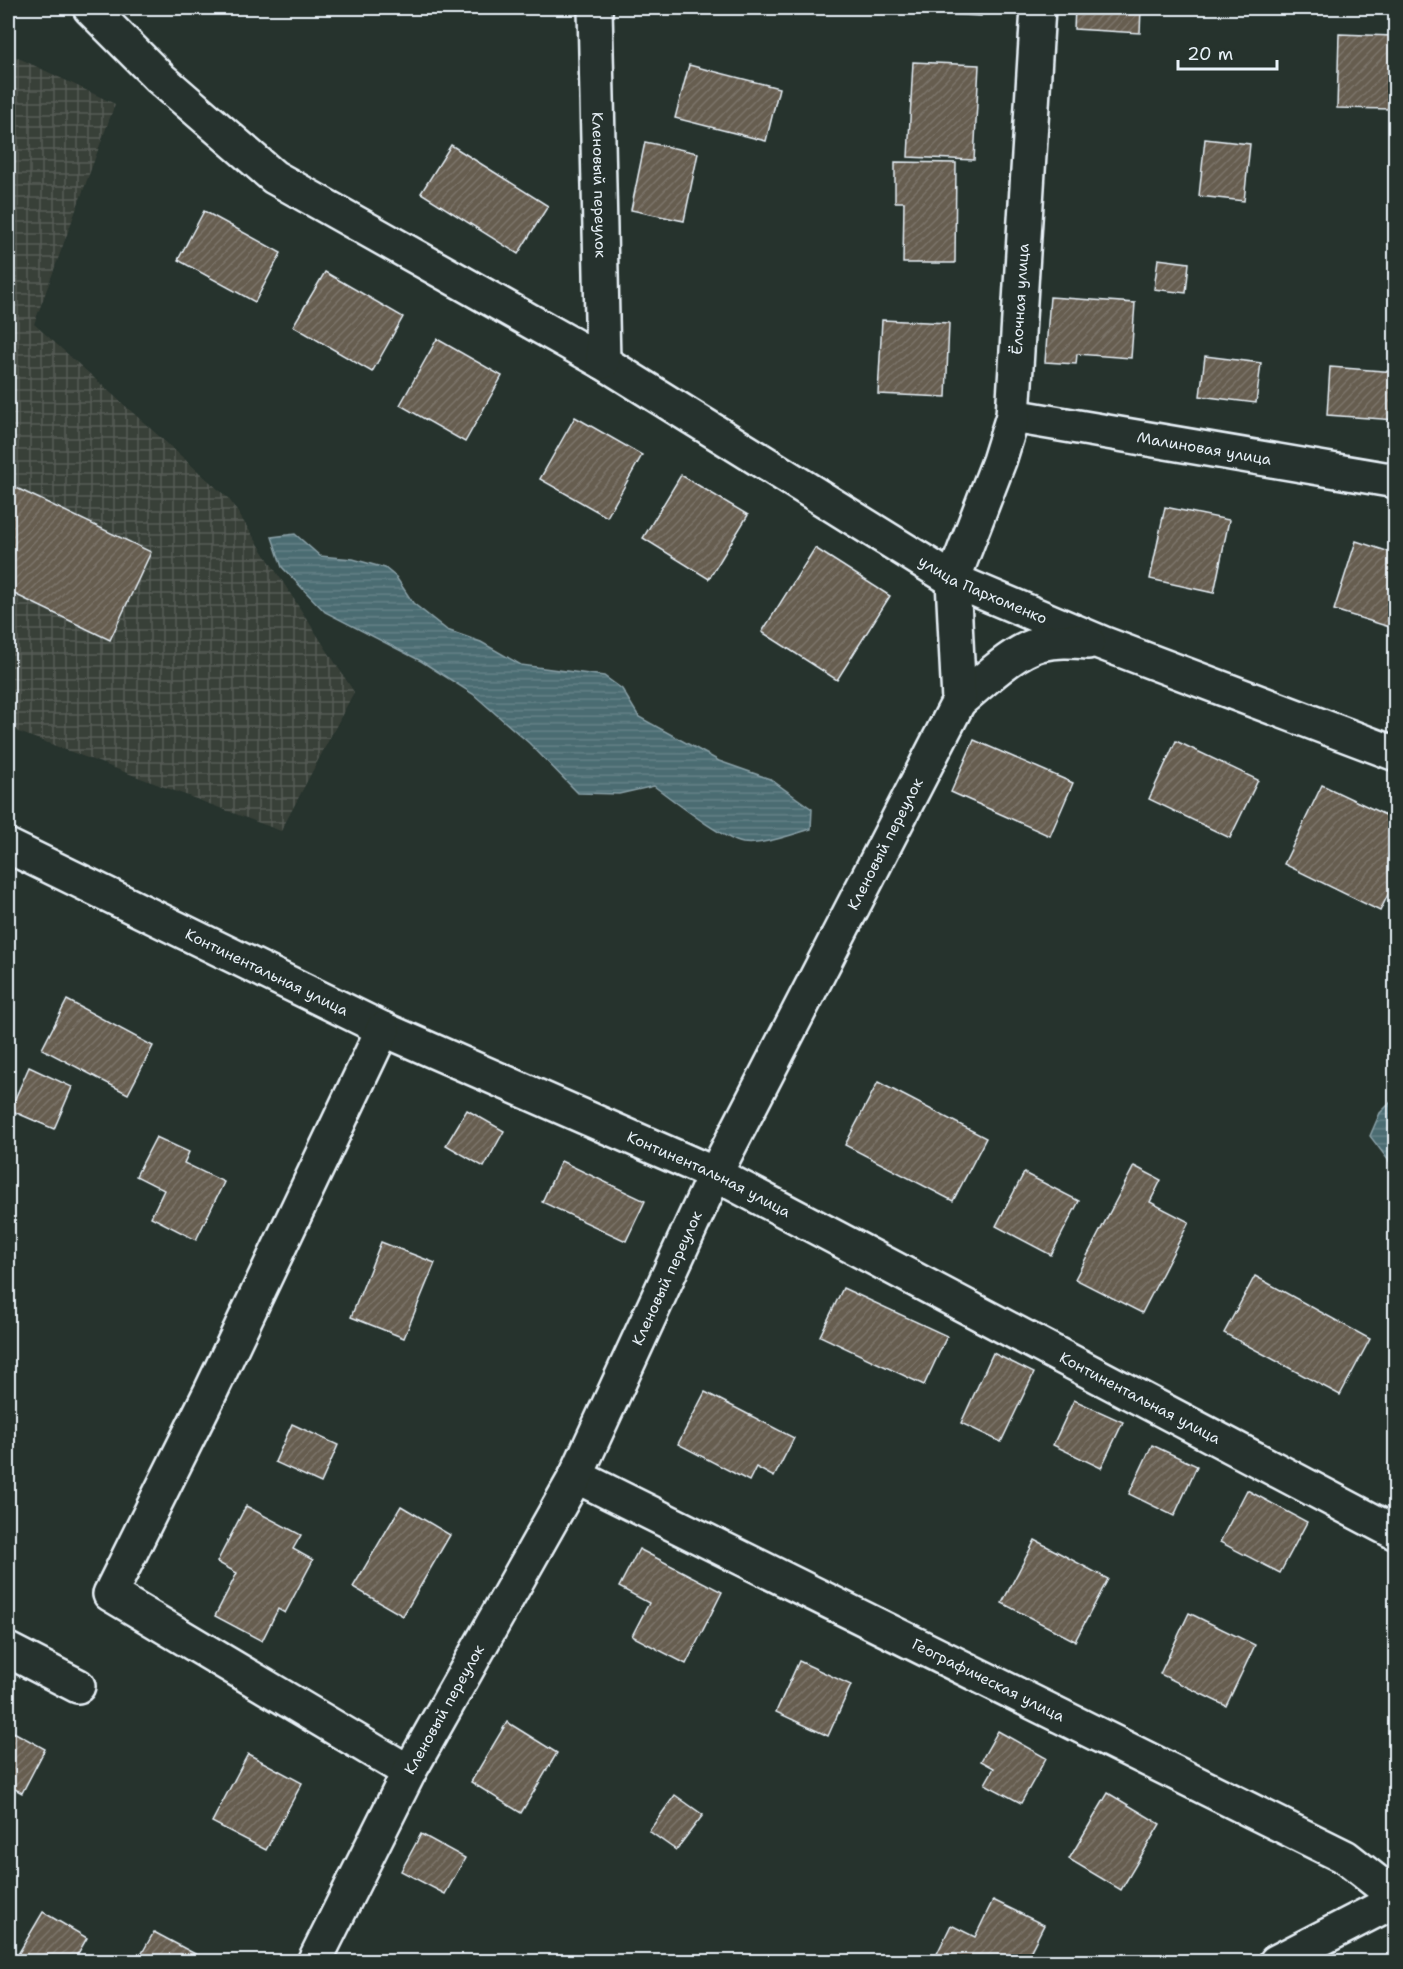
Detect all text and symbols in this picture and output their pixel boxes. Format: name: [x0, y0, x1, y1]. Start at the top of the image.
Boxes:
scale bar: [1178, 33, 1277, 71]
text: 20 m: [1187, 42, 1233, 66]
street label: Кленовый переулок: [587, 112, 611, 258]
street label: Ёлочная улица: [1007, 242, 1034, 355]
street label: Малиновая улица: [1135, 427, 1274, 470]
street label: улица Пархоменко: [915, 551, 1050, 629]
street label: Кленовый переулок: [843, 775, 928, 914]
street label: Континентальная улица: [182, 924, 352, 1021]
street label: Континентальная улица: [624, 1127, 795, 1222]
street label: Кленовый переулок: [627, 1208, 707, 1349]
street label: Континентальная улица: [1056, 1347, 1225, 1449]
street label: Географическая улица: [908, 1634, 1069, 1727]
street label: Кленовый переулок: [400, 1641, 489, 1778]

